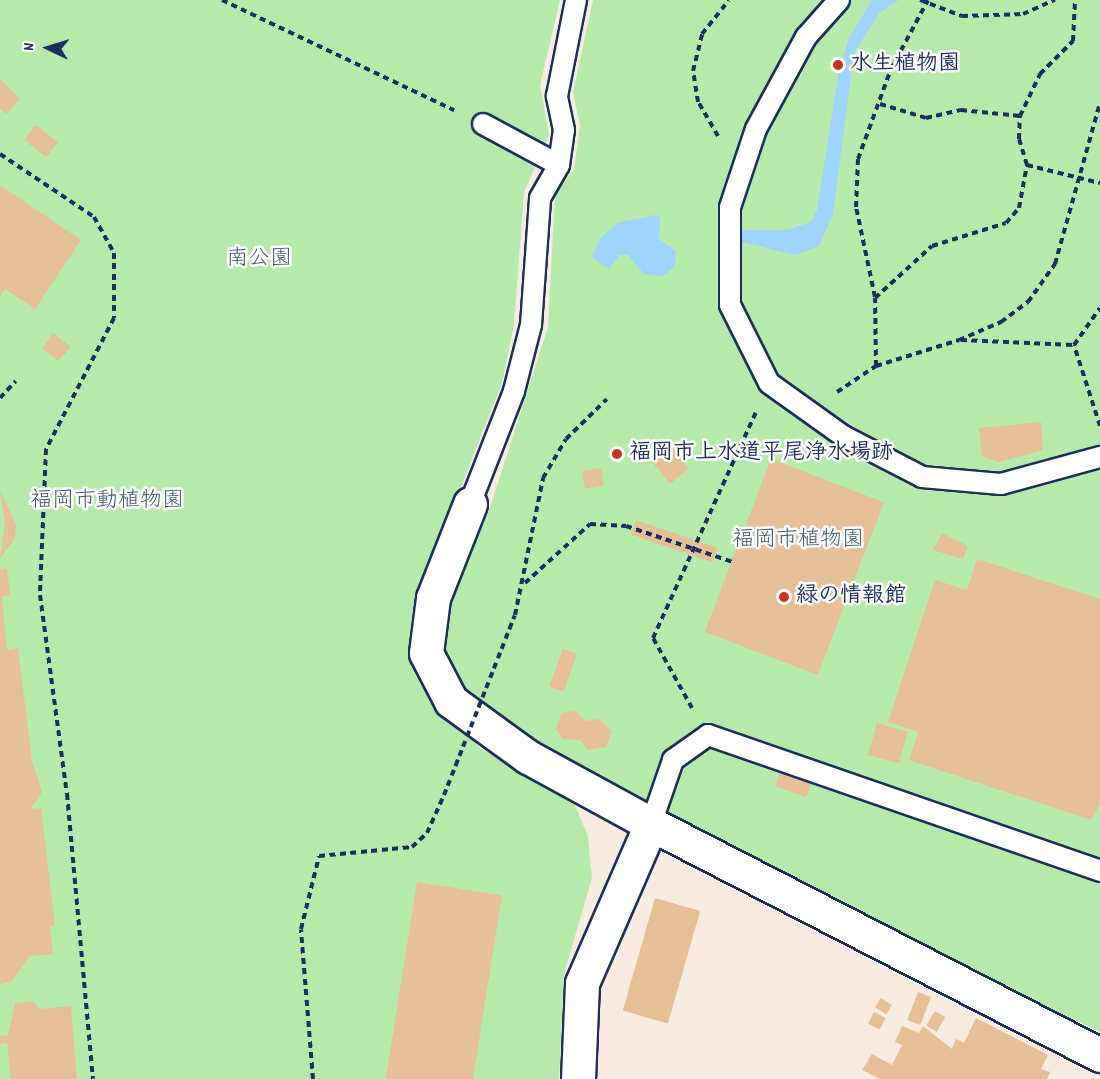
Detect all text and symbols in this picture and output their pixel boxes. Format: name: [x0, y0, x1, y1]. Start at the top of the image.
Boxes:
north arrow: [18, 18, 78, 78]
text: N: [18, 42, 41, 51]
place label: 水生植物園: [850, 52, 960, 78]
marker: 水生植物園: [831, 58, 845, 72]
park label: 南公園: [226, 247, 292, 273]
place label: 福岡市上水道平尾浄水場跡: [629, 441, 893, 467]
marker: 福岡市上水道平尾浄水場跡: [610, 447, 624, 461]
park label: 福岡市動植物園: [30, 489, 184, 515]
park label: 福岡市植物園: [732, 528, 864, 554]
place label: 緑の情報館: [796, 584, 906, 610]
marker: 緑の情報館: [777, 590, 791, 604]

